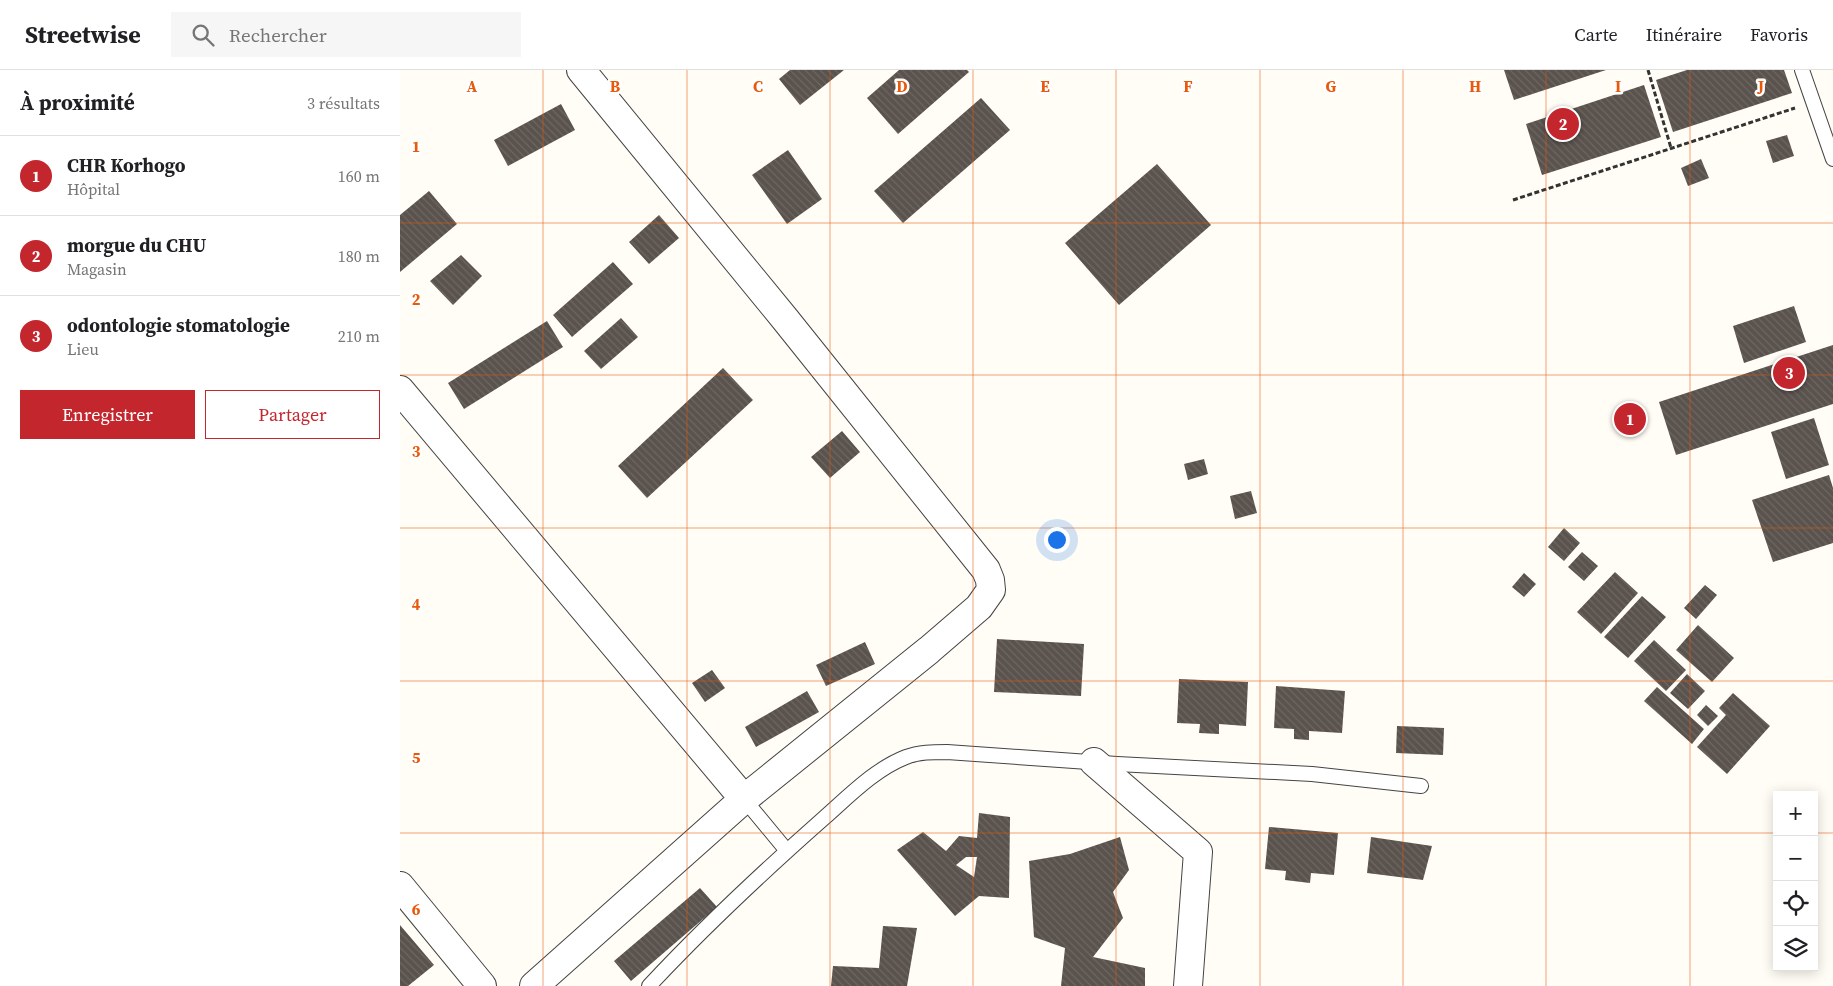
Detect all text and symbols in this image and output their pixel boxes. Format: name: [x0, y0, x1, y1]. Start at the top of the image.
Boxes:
search box: [171, 12, 521, 57]
text: Streetwise: [25, 18, 141, 51]
icon: search: [189, 21, 217, 49]
text: Rechercher: [229, 22, 327, 48]
text: Carte: [1574, 22, 1618, 47]
text: Itinéraire: [1646, 22, 1722, 47]
text: Favoris: [1750, 22, 1808, 47]
text: A: [467, 75, 478, 97]
text: B: [610, 75, 621, 97]
text: C: [753, 75, 763, 97]
text: D: [896, 75, 908, 97]
text: E: [1040, 75, 1050, 97]
text: F: [1183, 75, 1193, 97]
text: G: [1326, 75, 1337, 97]
text: H: [1469, 75, 1481, 97]
text: I: [1615, 75, 1621, 97]
text: J: [1757, 75, 1764, 97]
text: À proximité: [20, 88, 135, 117]
text: 3 résultats: [307, 92, 380, 114]
pin: 2: [1547, 105, 1579, 143]
text: 1: [412, 135, 420, 157]
text: CHR Korhogo: [67, 152, 185, 178]
text: 1: [32, 165, 40, 187]
text: 160 m: [338, 165, 380, 187]
text: Hôpital: [67, 178, 120, 200]
text: morgue du CHU: [67, 232, 206, 258]
text: 2: [32, 245, 40, 267]
text: 180 m: [338, 245, 380, 267]
text: Magasin: [67, 258, 127, 280]
text: 2: [412, 288, 421, 310]
text: odontologie stomatologie: [67, 312, 290, 338]
text: 3: [32, 325, 40, 347]
text: 210 m: [338, 325, 380, 347]
text: Lieu: [67, 338, 99, 360]
pin: 3: [1773, 354, 1805, 392]
button: Enregistrer: [20, 390, 195, 439]
button: Partager: [205, 390, 380, 439]
pin: 1: [1614, 400, 1646, 438]
text: 3: [412, 440, 421, 462]
your location: [1044, 527, 1070, 553]
text: 4: [412, 593, 421, 615]
text: 5: [412, 746, 421, 768]
map controls: [1773, 791, 1818, 971]
button: +: [1773, 791, 1818, 836]
button: −: [1773, 836, 1818, 881]
button: locate: [1773, 881, 1818, 926]
text: 6: [412, 898, 421, 920]
button: layers: [1773, 926, 1818, 971]

